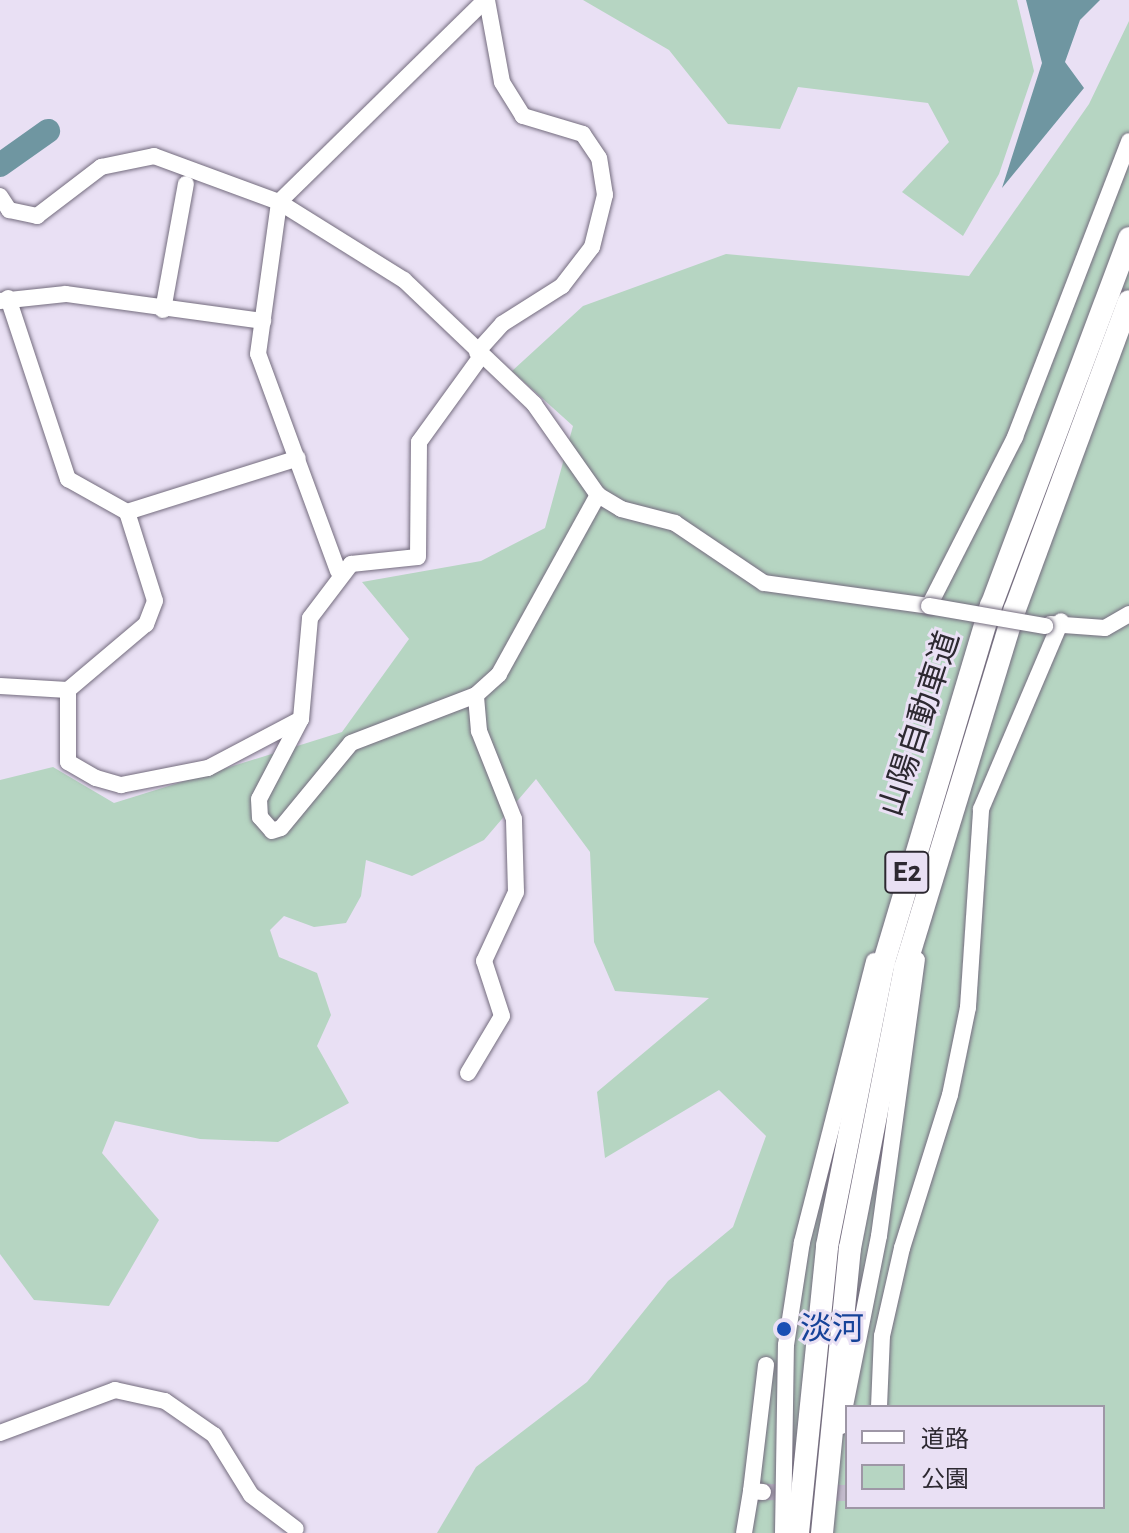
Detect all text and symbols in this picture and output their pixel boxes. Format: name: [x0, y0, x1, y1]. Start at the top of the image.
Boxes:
street label: 山陽自動車道: [872, 627, 968, 821]
road number: E2: [883, 846, 931, 898]
place label: 淡河: [800, 1310, 864, 1348]
marker: 淡河: [775, 1320, 793, 1338]
legend: [845, 1405, 1105, 1509]
text: 道路: [921, 1428, 969, 1452]
text: 公園: [921, 1468, 969, 1492]

